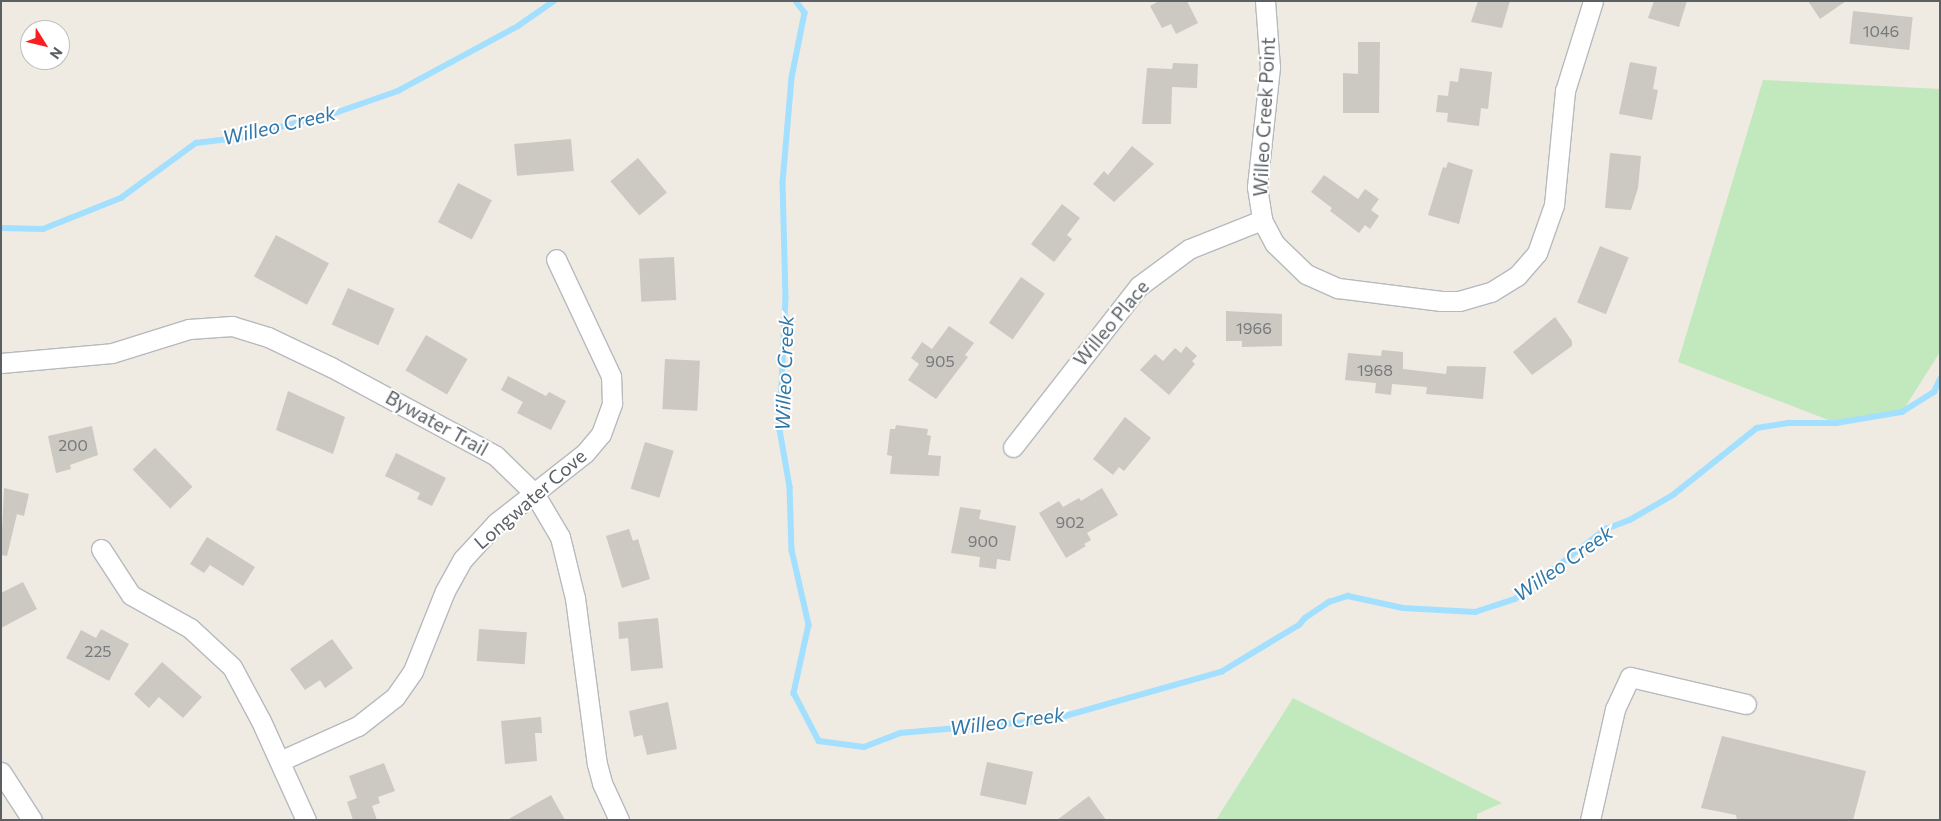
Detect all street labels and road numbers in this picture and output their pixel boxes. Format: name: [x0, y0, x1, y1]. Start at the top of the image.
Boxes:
street label: Willeo Creek Point: [1248, 37, 1280, 197]
street label: Willeo Place: [1069, 275, 1153, 371]
street label: Bywater Trail: [382, 386, 492, 460]
street label: Longwater Cove: [469, 444, 591, 554]

